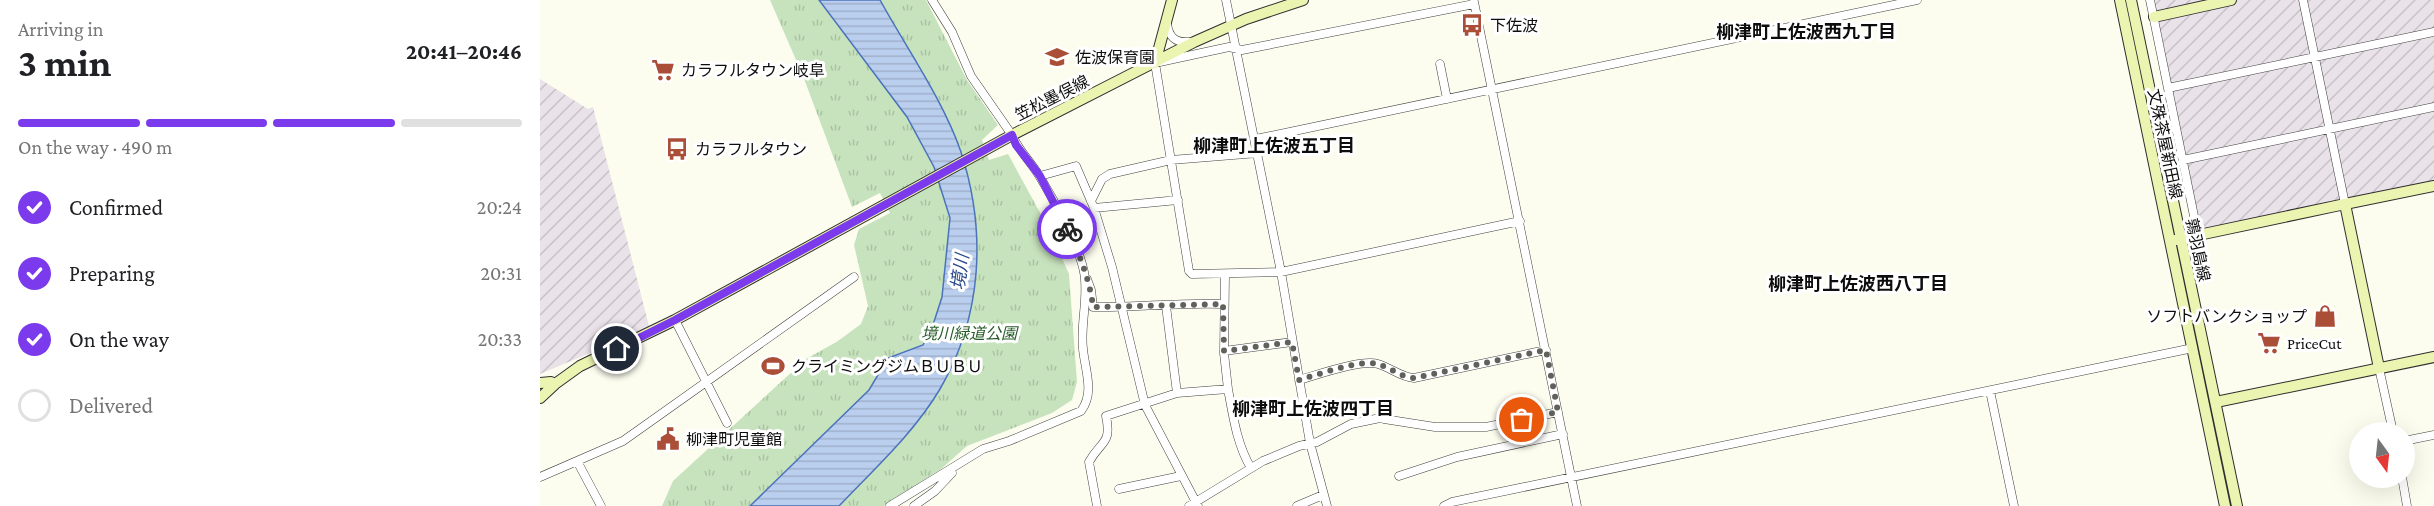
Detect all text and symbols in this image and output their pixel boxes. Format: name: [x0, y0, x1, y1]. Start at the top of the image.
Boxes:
bus stop icon: 下佐波: [1459, 12, 1485, 38]
place label: 下佐波: [1490, 17, 1538, 34]
text: Arriving in: [18, 18, 103, 40]
district label: 柳津町上佐波西九丁目: [1716, 22, 1896, 42]
text: 20:41–20:46: [406, 39, 522, 64]
text: 3 min: [18, 41, 111, 84]
school or university icon: 佐波保育園: [1044, 44, 1070, 70]
place label: 佐波保育園: [1075, 49, 1155, 66]
supermarket icon: カラフルタウン岐阜: [650, 57, 676, 83]
place label: カラフルタウン岐阜: [681, 62, 825, 79]
street label: 笠松墨俣線: [1012, 72, 1092, 124]
street label: 文殊茶屋新田線: [2145, 87, 2185, 201]
text: On the way · 490 m: [18, 136, 172, 158]
bus stop icon: カラフルタウン: [664, 136, 690, 162]
district label: 柳津町上佐波五丁目: [1193, 136, 1355, 156]
place label: カラフルタウン: [695, 141, 807, 158]
icon: check: [18, 191, 51, 224]
text: Confirmed: [69, 195, 163, 220]
text: 20:24: [477, 196, 522, 218]
courier: [1037, 199, 1097, 259]
icon: bike: [1051, 213, 1084, 246]
street label: 鶉羽島線: [2183, 217, 2213, 283]
water label: 境川: [948, 251, 973, 291]
icon: check: [18, 257, 51, 290]
text: Preparing: [69, 261, 155, 286]
text: 20:31: [480, 262, 522, 284]
district label: 柳津町上佐波西八丁目: [1768, 274, 1948, 294]
shop icon: ソフトバンクショップ: [2312, 303, 2338, 329]
place label: ソフトバンクショップ: [2146, 308, 2307, 325]
icon: check: [18, 323, 51, 356]
pin: [591, 323, 642, 374]
park label: 境川緑道公園: [921, 325, 1019, 342]
text: On the way: [69, 327, 169, 352]
text: 20:33: [478, 328, 522, 350]
supermarket icon: PriceCut: [2256, 330, 2282, 356]
icon: home: [600, 332, 633, 365]
place label: PriceCut: [2287, 335, 2342, 352]
sports icon: クライミングジムＢＵＢＵ: [760, 353, 786, 379]
place label: クライミングジムＢＵＢＵ: [791, 358, 983, 375]
text: Delivered: [69, 393, 153, 418]
pin: [1496, 394, 1547, 445]
district label: 柳津町上佐波四丁目: [1232, 399, 1394, 419]
icon: bag: [1505, 403, 1538, 436]
north arrow: [2349, 422, 2415, 488]
map controls: [2349, 422, 2415, 488]
public building icon: 柳津町児童館: [655, 426, 681, 452]
place label: 柳津町児童館: [686, 431, 782, 448]

